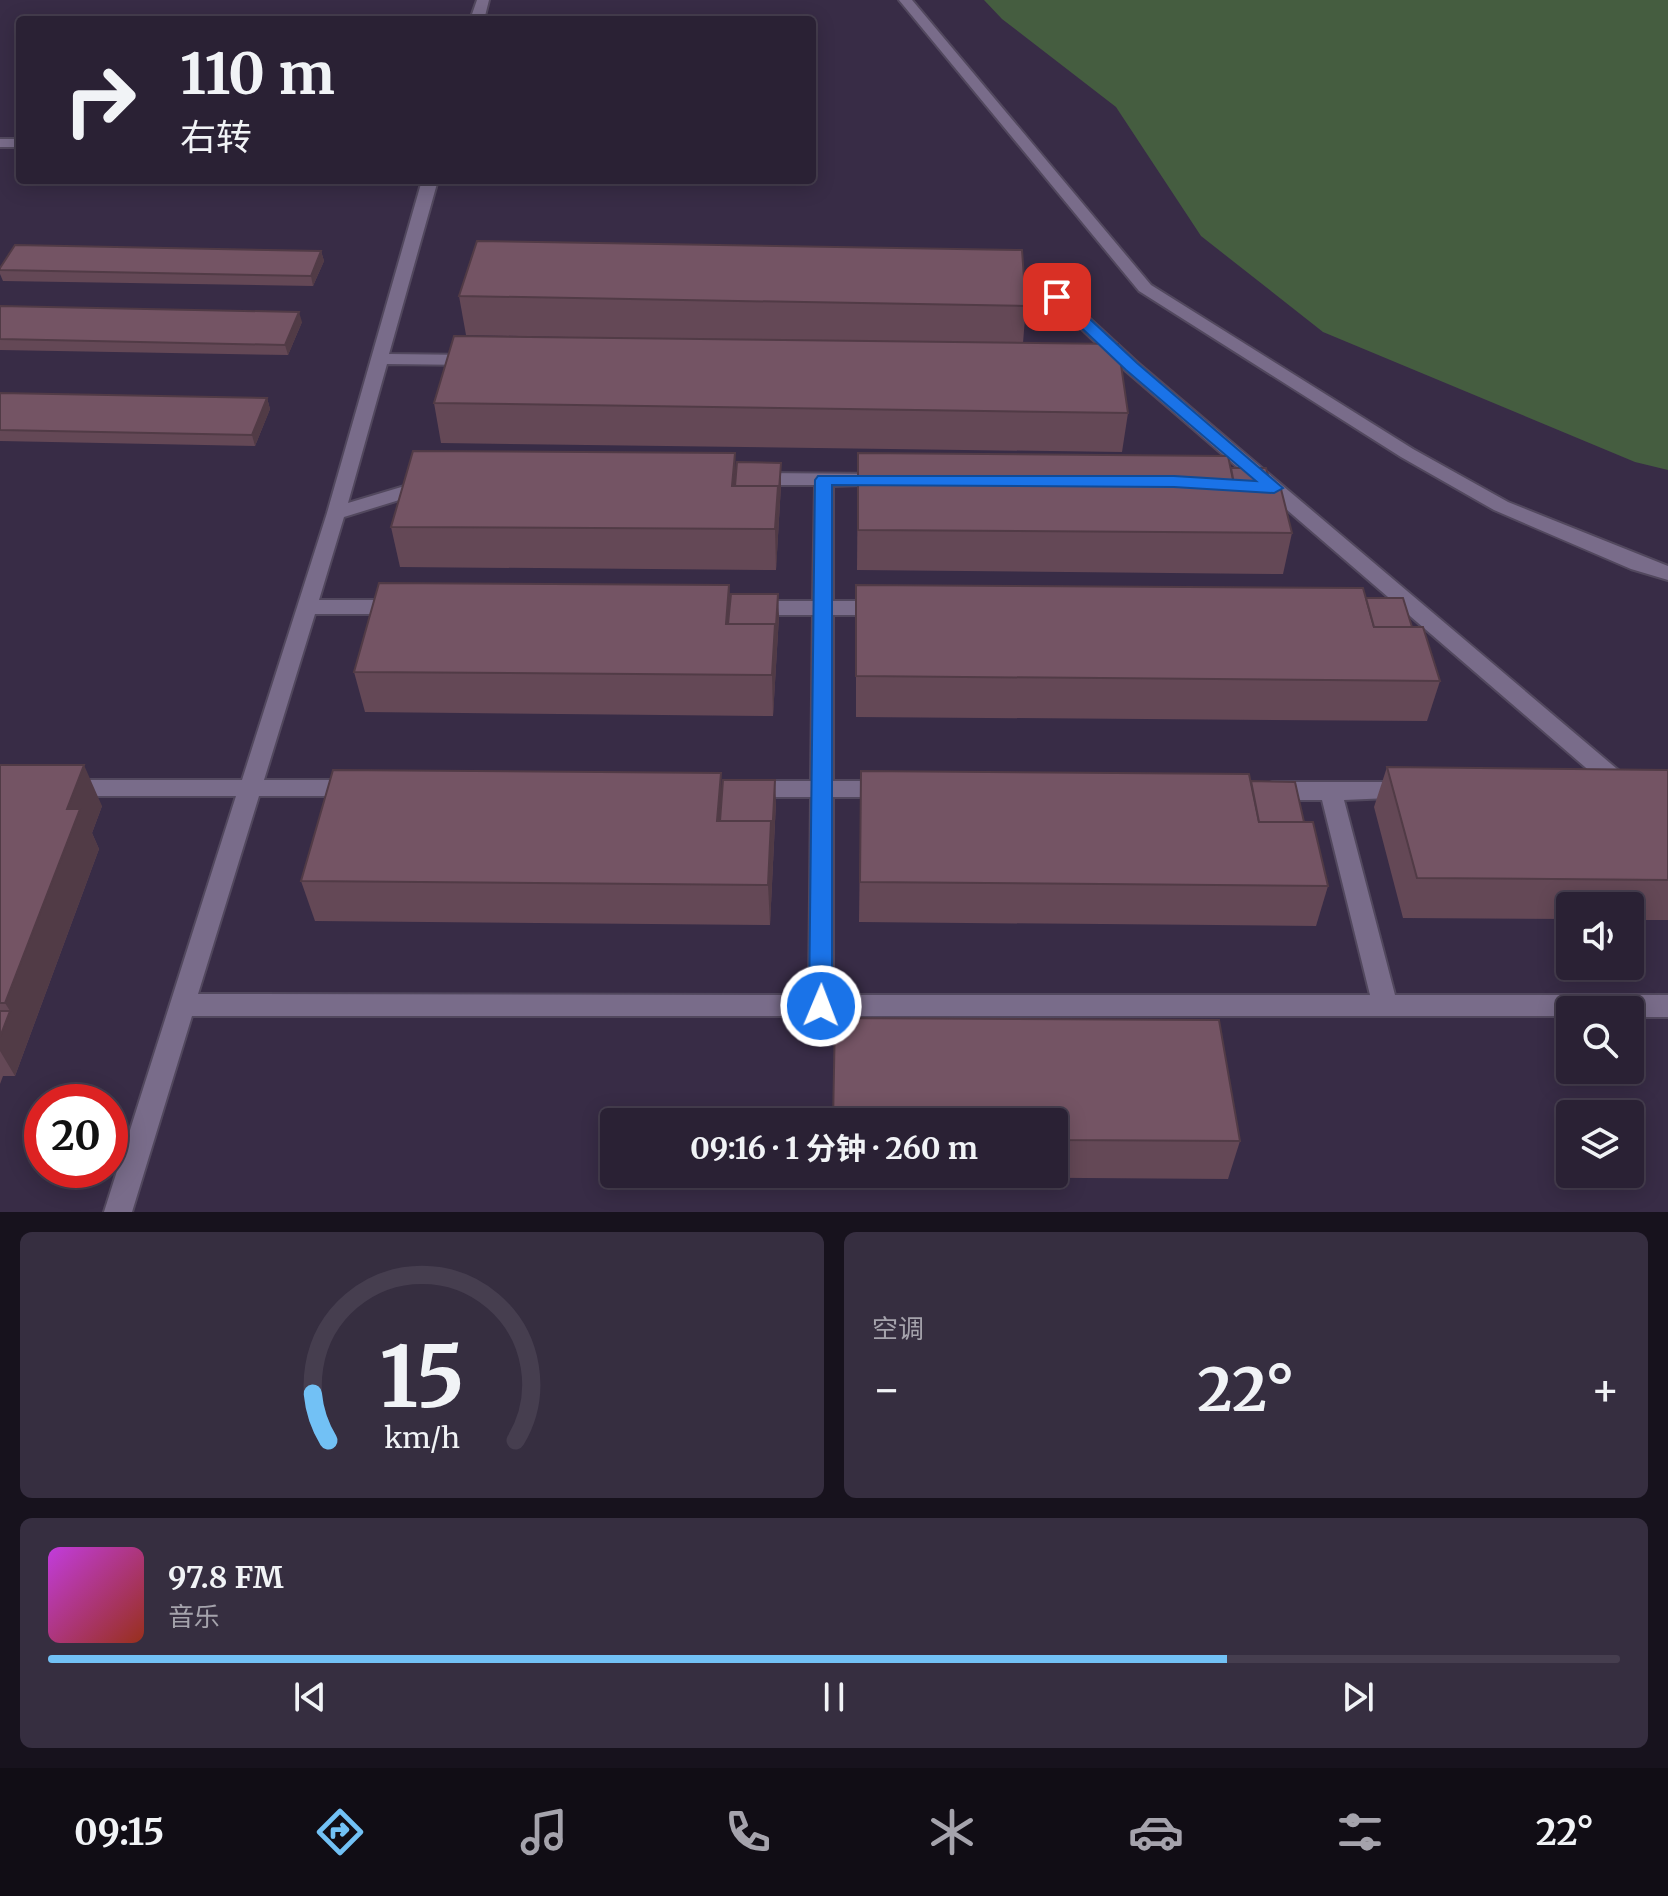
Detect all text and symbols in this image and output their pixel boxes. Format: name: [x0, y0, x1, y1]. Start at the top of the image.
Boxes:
text: 110 m: [180, 39, 335, 109]
icon: right: [48, 48, 152, 152]
text: 右转: [180, 115, 252, 160]
pin: [1023, 263, 1091, 331]
icon: arrive: [1035, 275, 1079, 319]
map controls: [1556, 892, 1644, 1188]
button: sound: [1556, 892, 1644, 980]
position arrow: [779, 964, 863, 1048]
button: search: [1556, 996, 1644, 1084]
speed limit sign: 20: [24, 1084, 128, 1188]
button: layers: [1556, 1100, 1644, 1188]
text: 09:16 · 1 分钟 · 260 m: [690, 1129, 978, 1167]
text: 空调: [872, 1312, 924, 1345]
text: 15: [379, 1325, 465, 1430]
text: 22°: [1197, 1352, 1295, 1427]
text: −: [872, 1362, 901, 1417]
text: +: [1591, 1362, 1620, 1417]
text: km/h: [384, 1420, 460, 1456]
text: 97.8 FM: [168, 1558, 283, 1596]
text: 音乐: [168, 1600, 220, 1633]
icon: previous: [288, 1675, 332, 1719]
icon: pause: [812, 1675, 856, 1719]
icon: next: [1336, 1675, 1380, 1719]
icon: directions: [312, 1804, 368, 1860]
icon: music: [516, 1804, 572, 1860]
icon: phone: [720, 1804, 776, 1860]
icon: climate: [924, 1804, 980, 1860]
icon: car: [1128, 1804, 1184, 1860]
icon: filters: [1332, 1804, 1388, 1860]
text: 09:15: [74, 1810, 164, 1855]
text: 22°: [1536, 1810, 1594, 1855]

